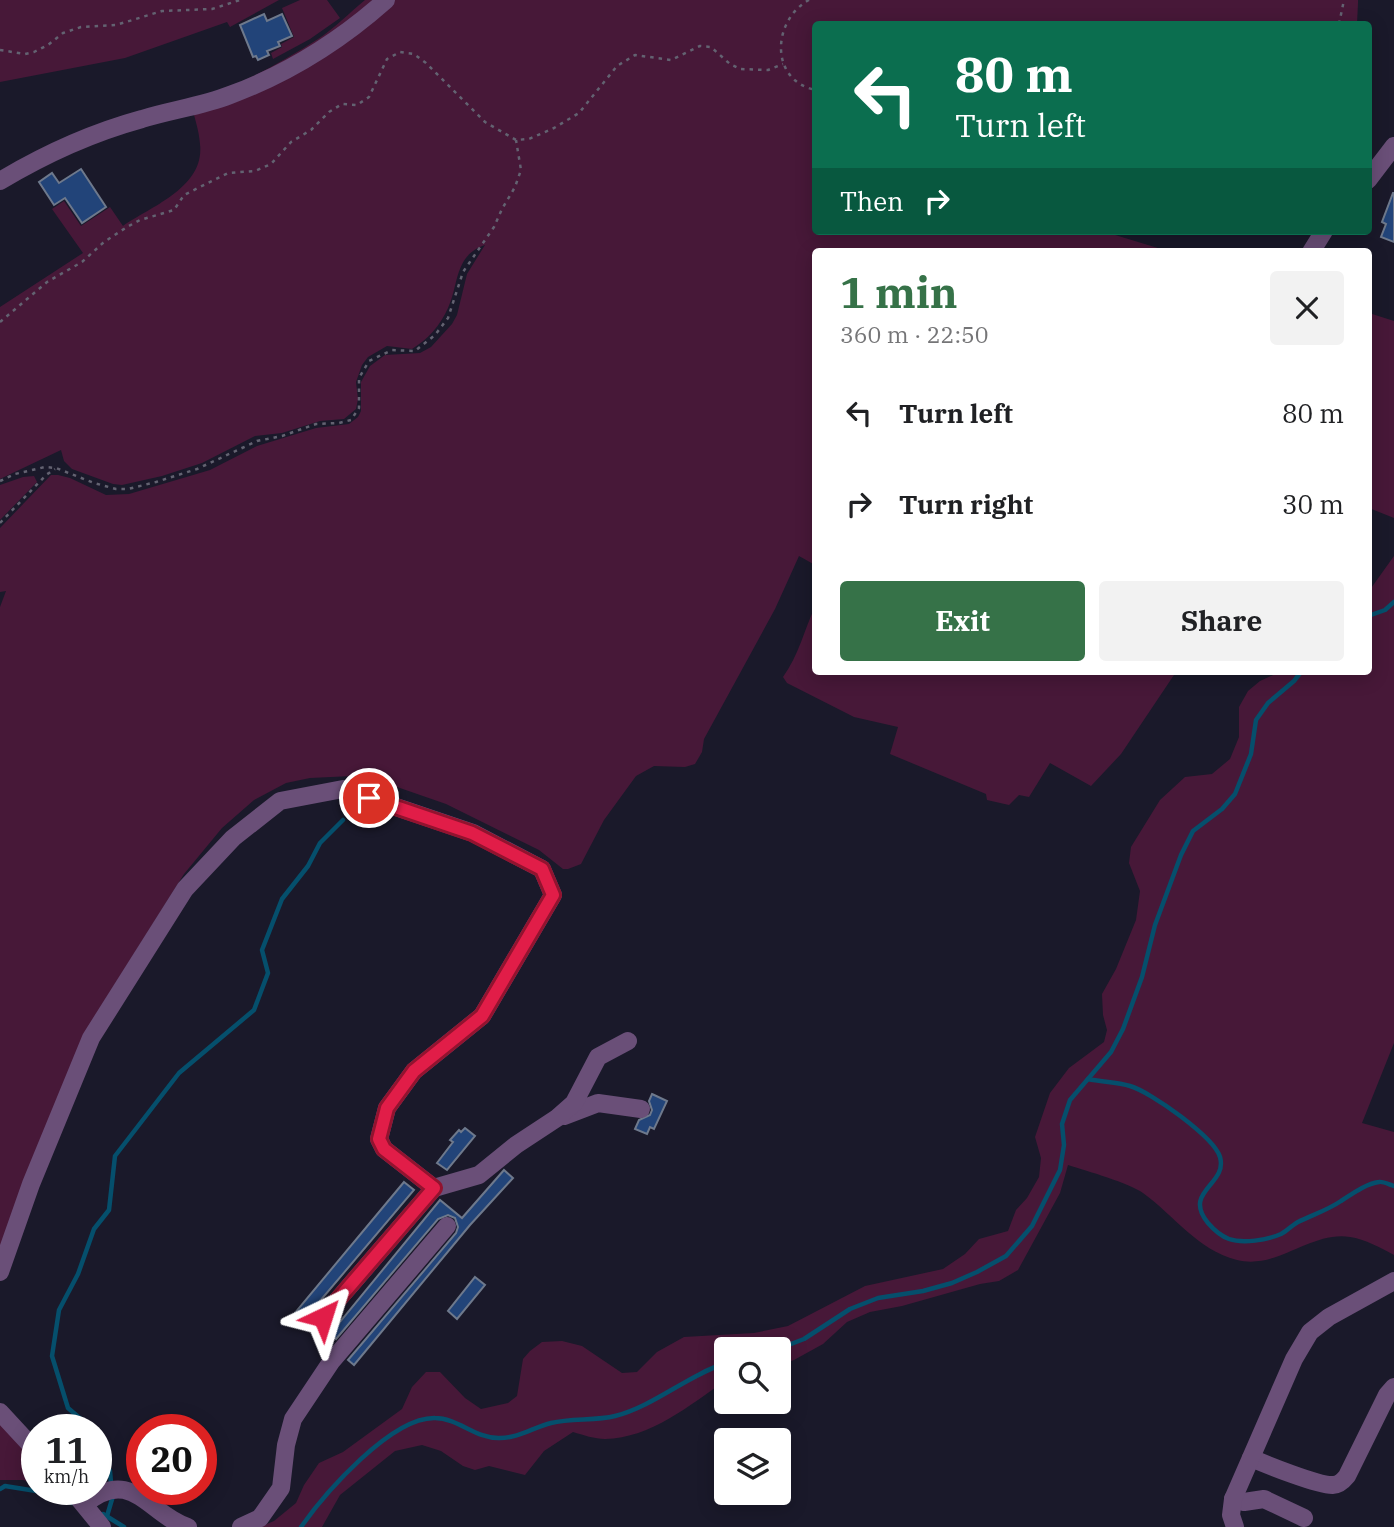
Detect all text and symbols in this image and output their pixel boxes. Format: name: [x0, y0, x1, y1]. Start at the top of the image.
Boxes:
text: 80 m: [955, 42, 1073, 105]
icon: left: [840, 49, 931, 140]
text: Turn left: [955, 104, 1086, 146]
icon: right: [918, 182, 956, 220]
text: Then: [840, 184, 904, 218]
text: 1 min: [840, 265, 958, 320]
button: close: [1270, 271, 1344, 345]
text: 360 m · 22:50: [840, 319, 989, 349]
icon: left: [840, 394, 878, 432]
text: Turn left: [899, 396, 1013, 430]
text: 80 m: [1282, 396, 1344, 430]
icon: right: [840, 485, 878, 523]
text: Turn right: [899, 487, 1033, 521]
text: 30 m: [1282, 487, 1344, 521]
button: Exit: [840, 581, 1085, 661]
button: Share: [1099, 581, 1344, 661]
pin: [339, 768, 399, 828]
icon: arrive: [350, 779, 388, 817]
position arrow: [286, 1280, 360, 1354]
map controls: [714, 1337, 791, 1505]
button: search: [714, 1337, 791, 1414]
speed limit sign: 20: [126, 1414, 217, 1505]
text: 11: [45, 1427, 88, 1473]
button: layers: [714, 1428, 791, 1505]
text: km/h: [44, 1465, 89, 1488]

